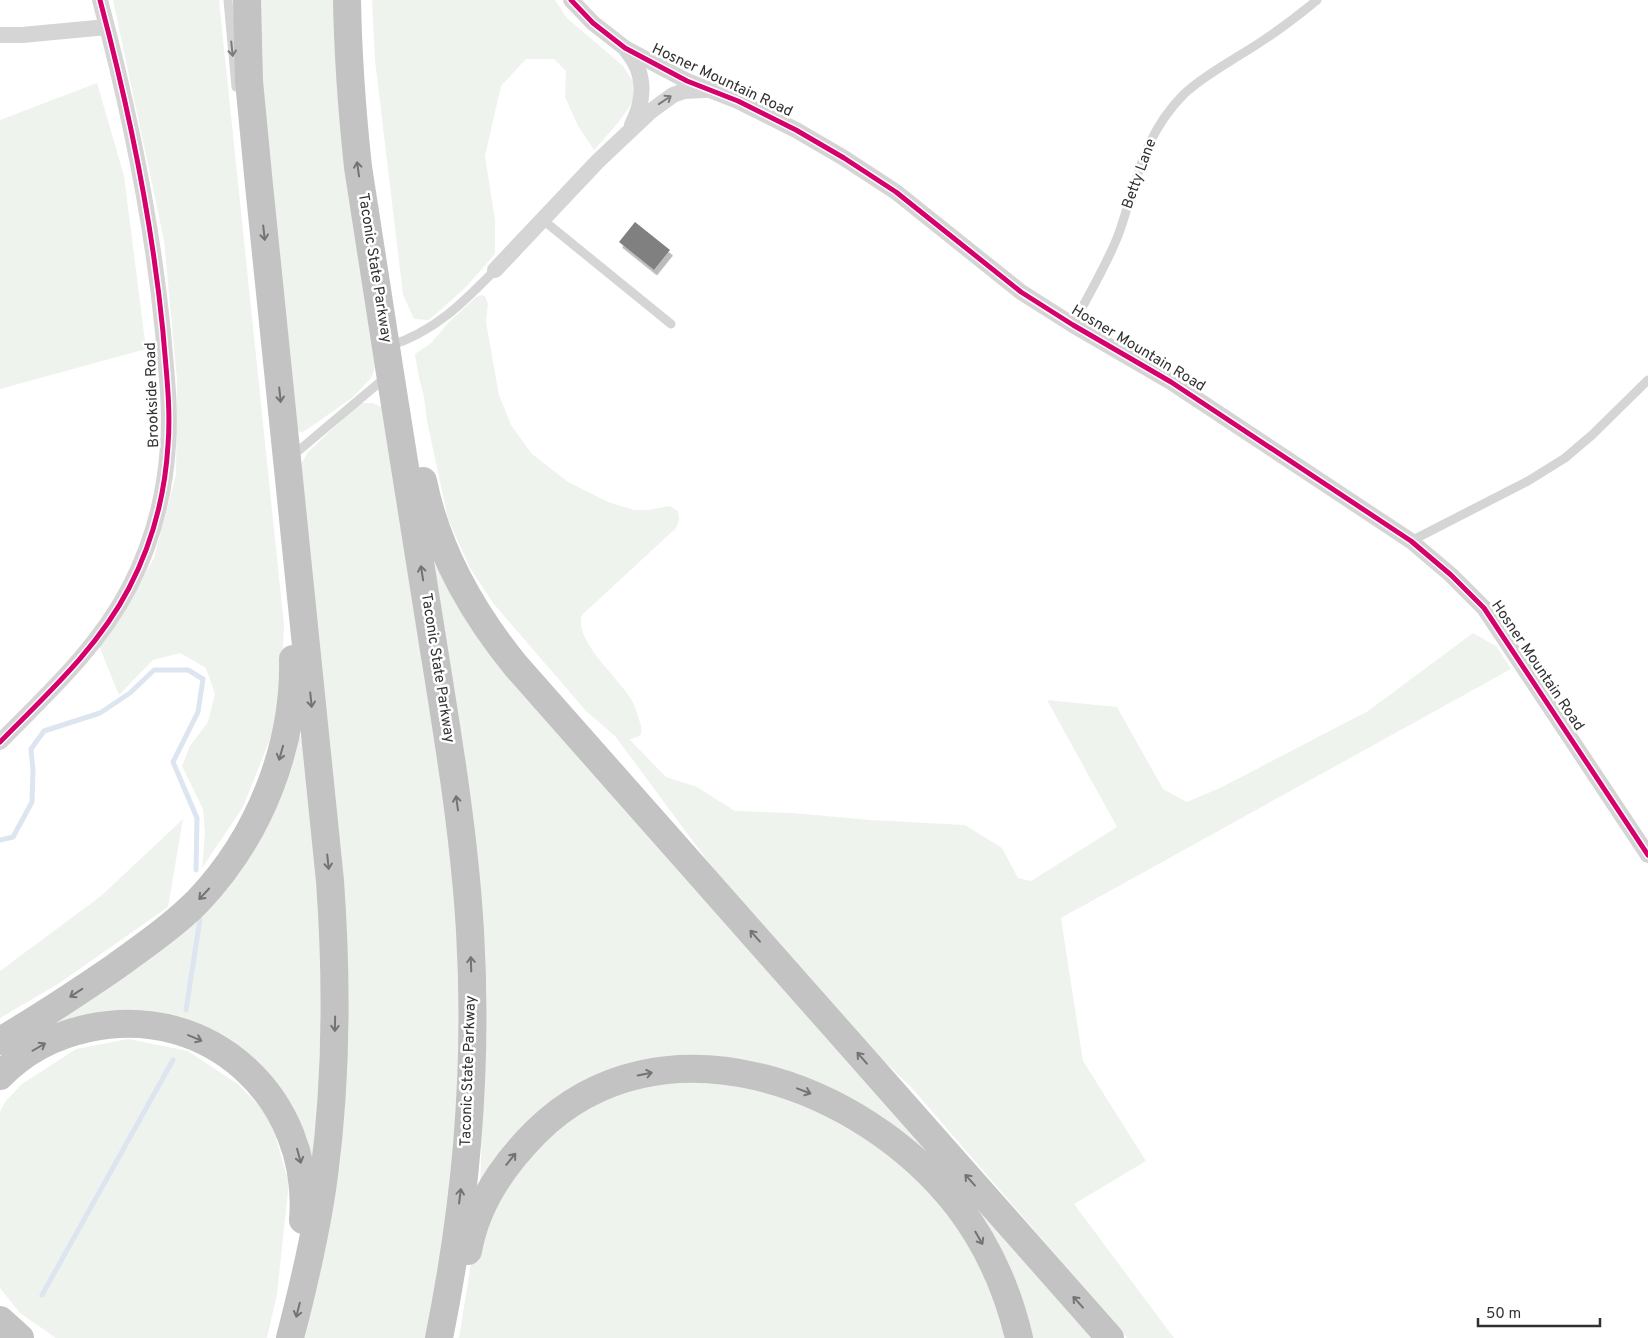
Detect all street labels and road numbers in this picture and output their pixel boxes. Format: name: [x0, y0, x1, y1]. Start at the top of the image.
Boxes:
street label: Hosner Mountain Road: [649, 40, 795, 122]
street label: Betty Lane: [1119, 136, 1161, 212]
street label: Taconic State Parkway: [353, 192, 395, 344]
street label: Hosner Mountain Road: [1067, 301, 1209, 397]
street label: Brookside Road: [142, 342, 164, 448]
street label: Taconic State Parkway: [416, 592, 458, 744]
street label: Hosner Mountain Road: [1486, 597, 1588, 735]
street label: Taconic State Parkway: [457, 995, 481, 1147]

